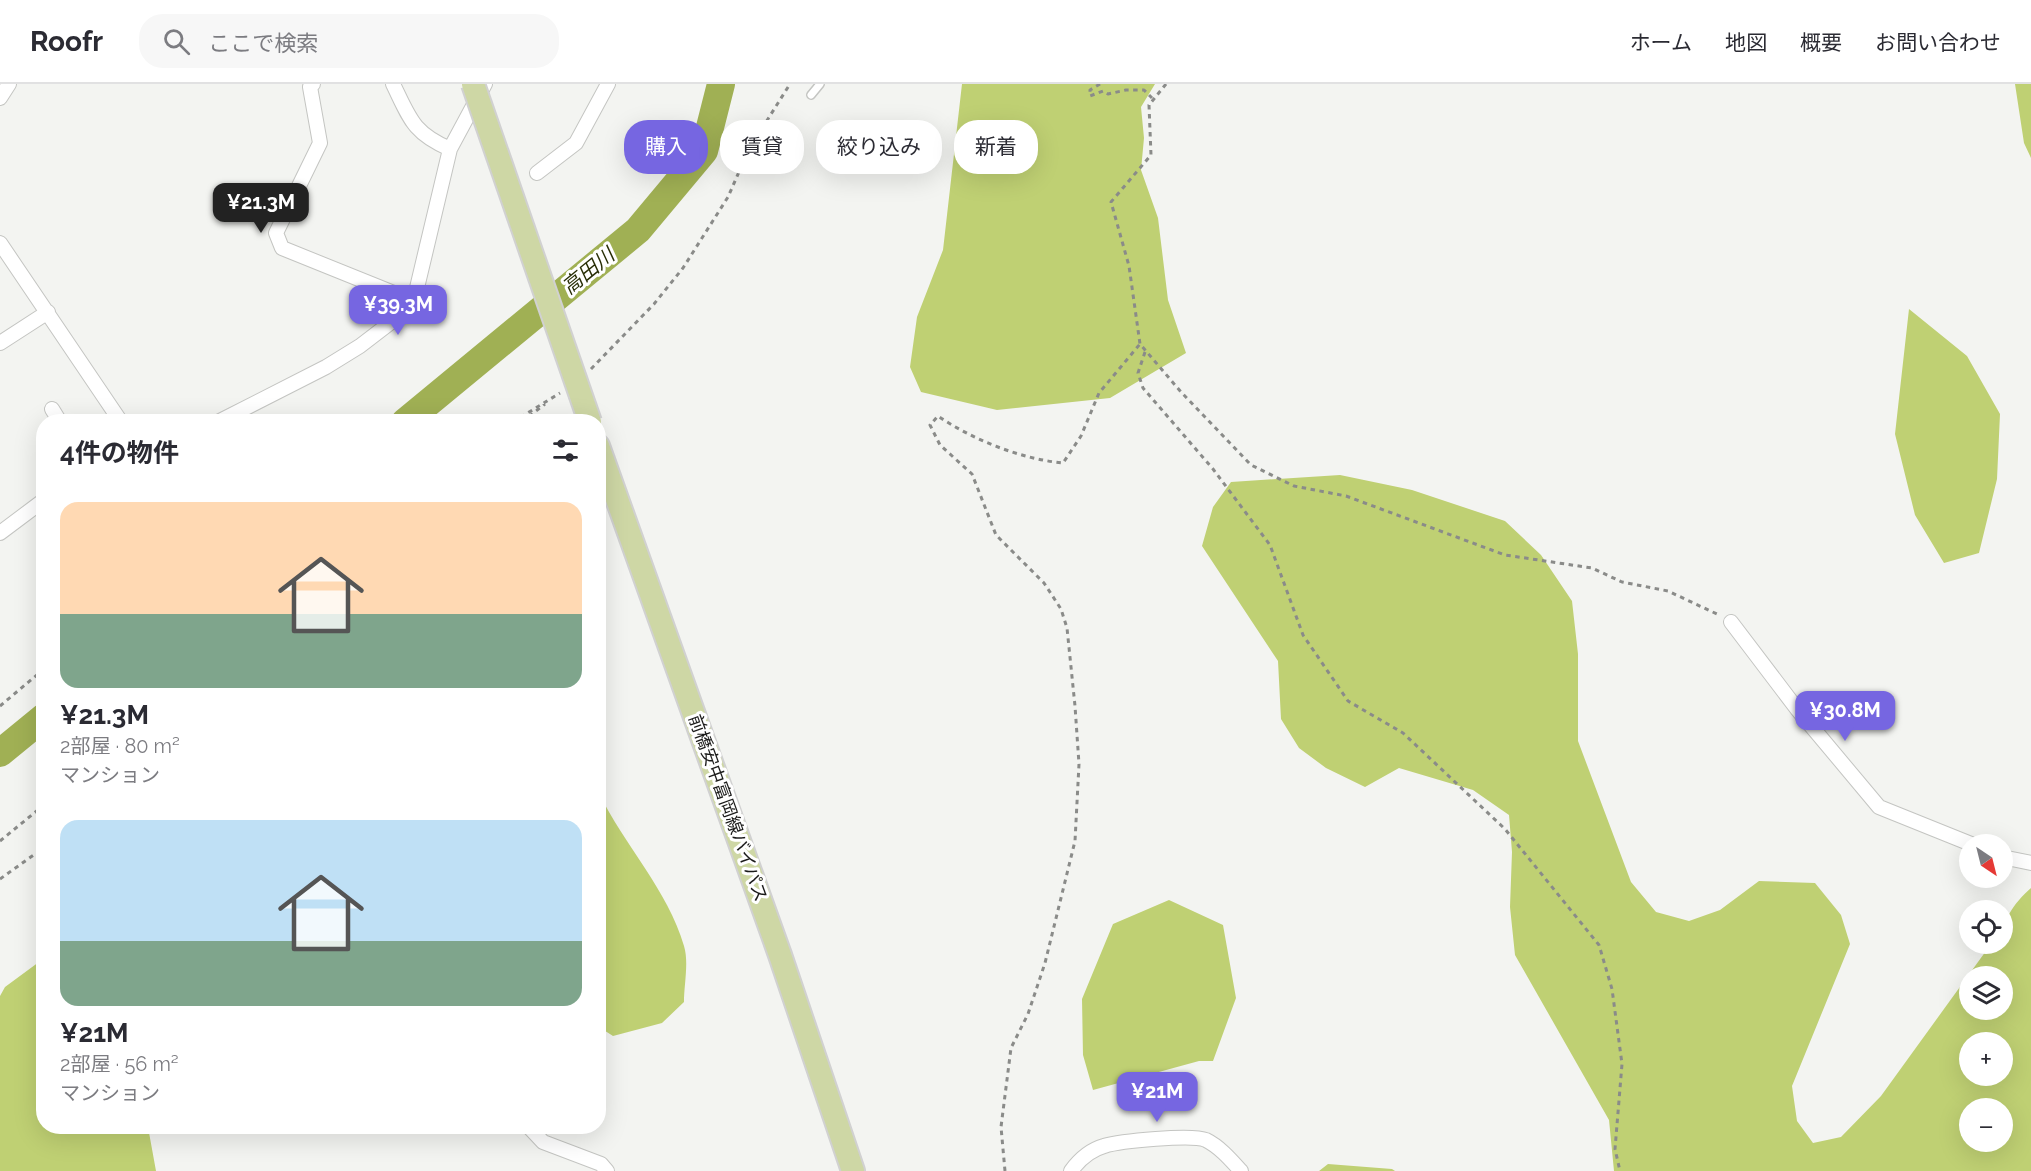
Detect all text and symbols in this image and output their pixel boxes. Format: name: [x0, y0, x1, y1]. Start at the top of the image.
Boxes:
search box: [139, 14, 559, 68]
text: Roofr: [30, 25, 103, 58]
icon: search: [160, 25, 193, 58]
text: ここで検索: [208, 30, 318, 56]
text: ホーム: [1630, 30, 1692, 55]
text: 地図: [1725, 30, 1767, 55]
text: 概要: [1800, 30, 1842, 55]
text: お問い合わせ: [1875, 30, 2001, 55]
chip: 購入: [624, 120, 708, 174]
chip: 賃貸: [720, 120, 804, 174]
chip: 絞り込み: [816, 120, 942, 174]
chip: 新着: [954, 120, 1038, 174]
pin: ¥21.3M: [212, 183, 310, 234]
text: ¥21.3M: [227, 190, 295, 214]
water label: 高田川: [557, 242, 620, 299]
pin: ¥39.3M: [349, 285, 447, 336]
text: ¥39.3M: [363, 292, 433, 316]
icon: filters: [549, 434, 582, 467]
text: 4件の物件: [60, 438, 179, 468]
icon: home: [267, 541, 375, 649]
pin: ¥30.8M: [1796, 691, 1894, 742]
text: ¥30.8M: [1809, 698, 1881, 722]
text: ¥21.3M: [60, 700, 149, 730]
street label: 前橋安中富岡線バイパス: [685, 711, 772, 904]
text: 2部屋 · 80 m²: [60, 734, 180, 758]
text: マンション: [60, 763, 160, 787]
north arrow: [1959, 834, 2013, 888]
map controls: [1959, 834, 2013, 1152]
icon: home: [267, 859, 375, 967]
button: locate: [1959, 900, 2013, 954]
button: layers: [1959, 966, 2013, 1020]
text: ¥21M: [60, 1018, 129, 1048]
button: +: [1959, 1032, 2013, 1086]
text: 2部屋 · 56 m²: [60, 1052, 179, 1076]
pin: ¥21M: [1121, 1072, 1193, 1123]
text: ¥21M: [1131, 1079, 1183, 1103]
text: マンション: [60, 1081, 160, 1105]
button: −: [1959, 1098, 2013, 1152]

